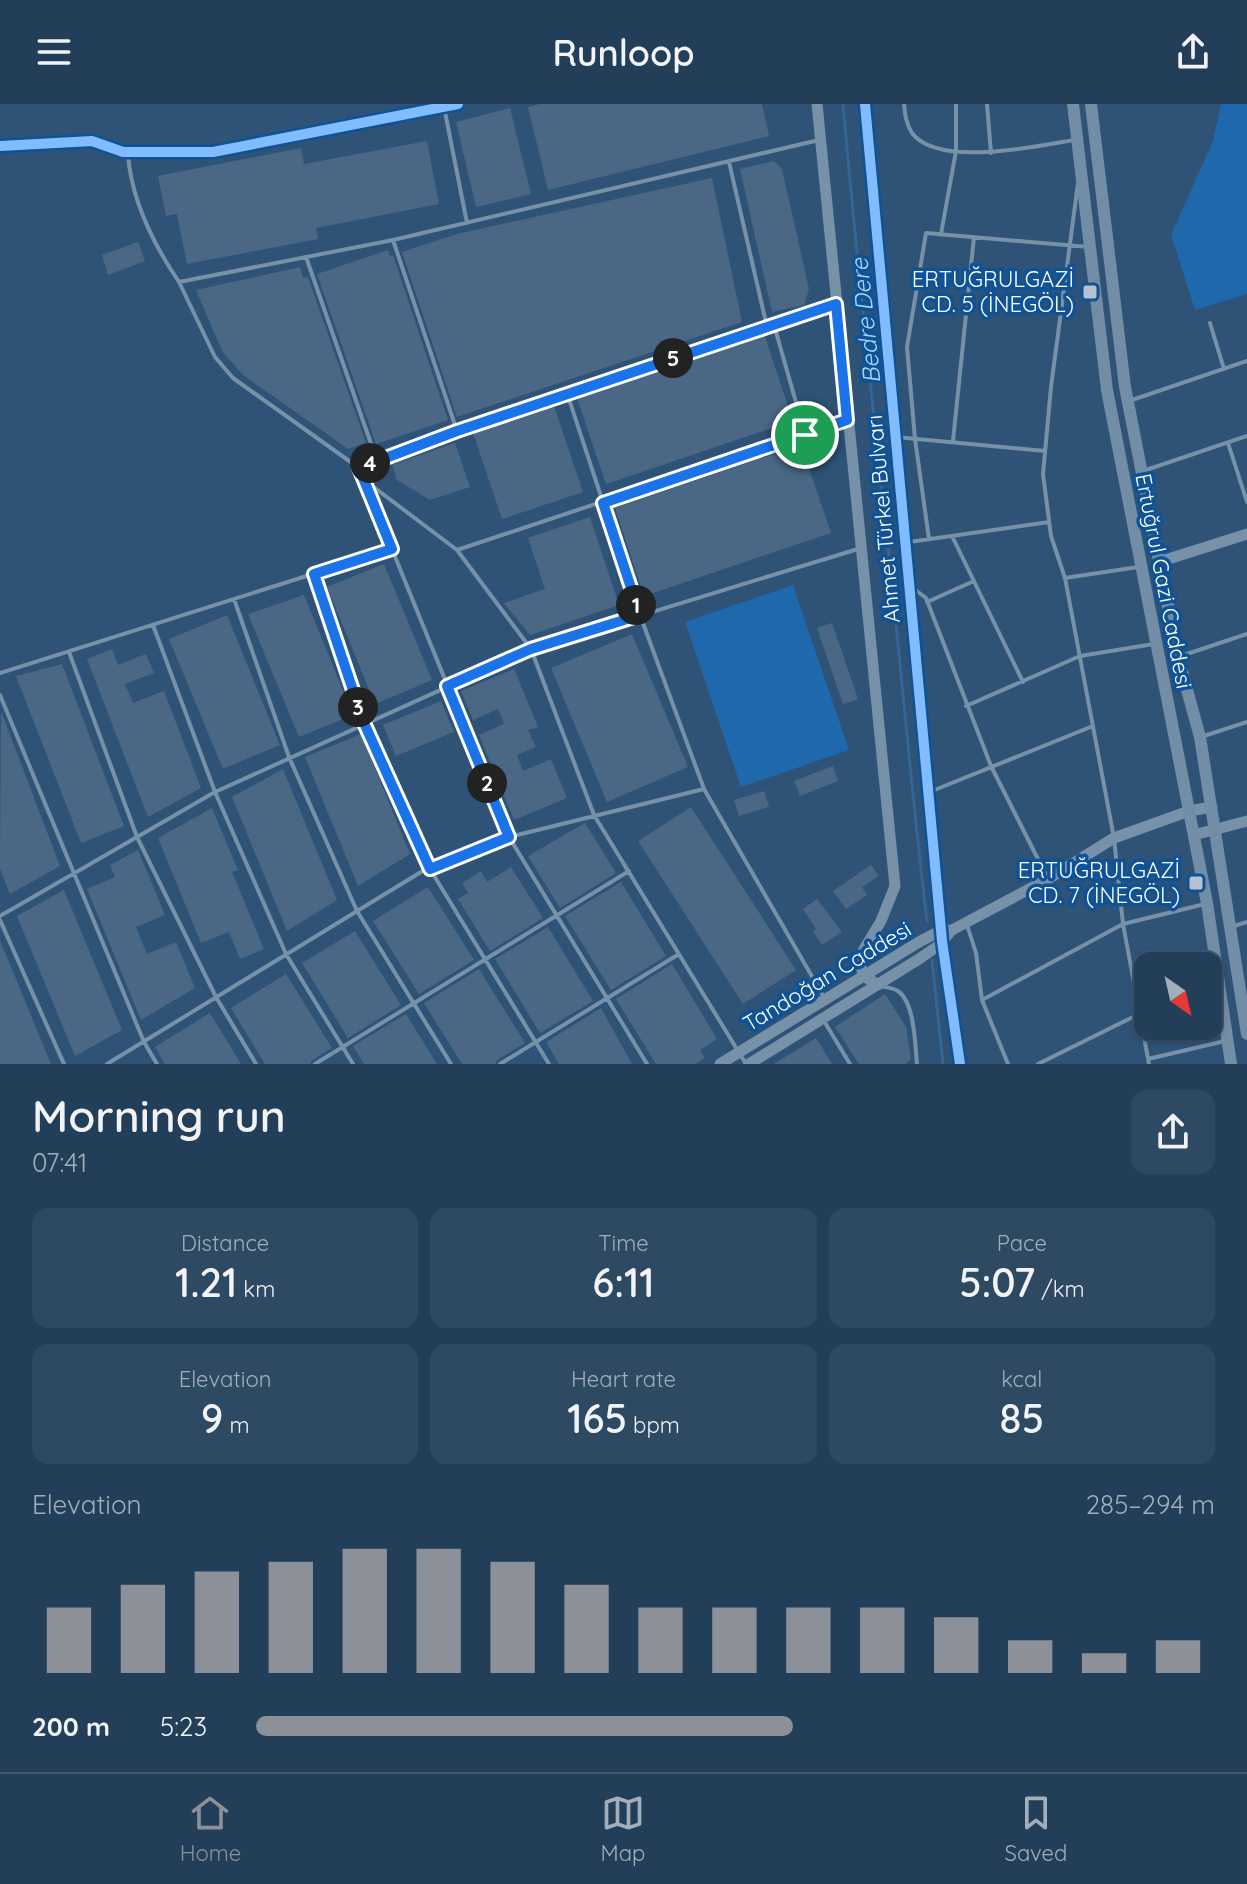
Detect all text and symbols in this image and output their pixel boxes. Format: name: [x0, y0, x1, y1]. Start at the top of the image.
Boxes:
icon: menu: [32, 30, 76, 74]
text: Runloop: [553, 30, 694, 75]
icon: share: [1171, 30, 1215, 74]
water label: Bedre Dere: [843, 256, 886, 385]
place label: ERTUĞRULGAZİ CD. 5 (İNEGÖL): [912, 265, 1074, 318]
marker: ERTUĞRULGAZİ CD. 5 (İNEGÖL): [1081, 283, 1099, 301]
pin: 5: [653, 338, 693, 378]
text: 5: [667, 344, 679, 372]
pin: [771, 401, 839, 469]
icon: arrive: [783, 413, 827, 457]
street label: Ahmet Türkel Bulvarı: [860, 414, 906, 624]
pin: 4: [350, 443, 390, 483]
text: 4: [364, 449, 376, 477]
street label: Ertuğrul Gazi Caddesi: [1129, 471, 1199, 691]
pin: 1: [616, 585, 656, 625]
text: 1: [632, 591, 640, 619]
pin: 3: [338, 687, 378, 727]
text: 3: [352, 693, 364, 721]
pin: 2: [467, 763, 507, 803]
text: 2: [481, 769, 493, 797]
place label: ERTUĞRULGAZİ CD. 7 (İNEGÖL): [1018, 856, 1180, 909]
marker: ERTUĞRULGAZİ CD. 7 (İNEGÖL): [1187, 874, 1205, 892]
street label: Tandoğan Caddesi: [738, 915, 916, 1037]
north arrow: [1134, 952, 1222, 1040]
map controls: [1134, 952, 1222, 1040]
text: Morning run: [32, 1088, 286, 1143]
button: share: [1131, 1090, 1215, 1174]
text: 07:41: [32, 1146, 87, 1179]
text: Distance: [181, 1229, 269, 1257]
text: Time: [598, 1229, 649, 1257]
text: Pace: [997, 1229, 1047, 1257]
text: 1.21: [175, 1257, 237, 1307]
text: 6:11: [592, 1257, 655, 1307]
text: 5:07: [959, 1257, 1035, 1307]
text: km: [237, 1275, 275, 1303]
text: /km: [1035, 1275, 1085, 1303]
text: Elevation: [179, 1365, 272, 1393]
text: Heart rate: [571, 1365, 676, 1393]
text: kcal: [1001, 1365, 1042, 1393]
text: 9: [201, 1393, 223, 1443]
text: 165: [567, 1393, 627, 1443]
text: 85: [1000, 1393, 1044, 1443]
text: m: [223, 1411, 250, 1439]
text: bpm: [627, 1411, 680, 1439]
text: Elevation: [32, 1488, 142, 1521]
text: 285–294 m: [1086, 1488, 1215, 1521]
text: 200 m: [32, 1710, 110, 1743]
text: 5:23: [160, 1710, 207, 1743]
tab: Home: [180, 1791, 241, 1867]
tab: Map: [601, 1791, 645, 1867]
tab: Saved: [1005, 1791, 1067, 1867]

